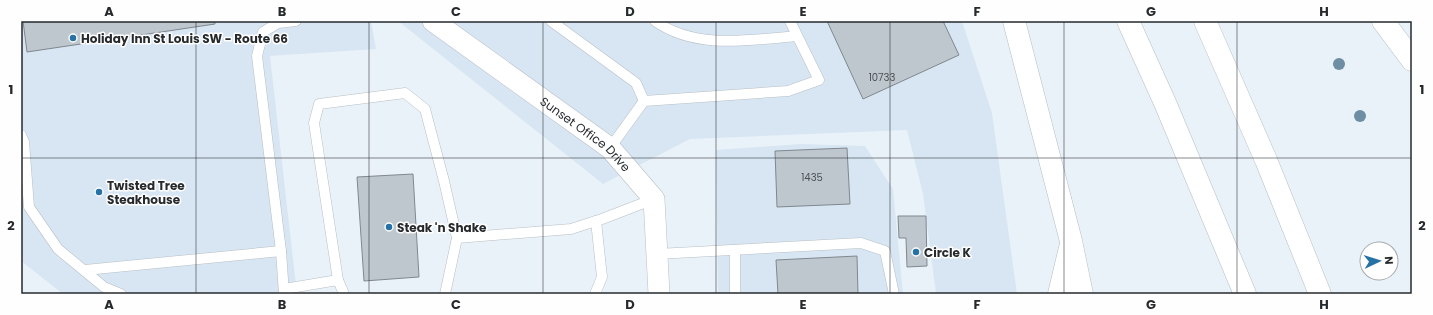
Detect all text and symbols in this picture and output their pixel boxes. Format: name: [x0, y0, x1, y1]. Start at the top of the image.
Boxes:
text: A: [104, 2, 114, 21]
text: B: [278, 2, 287, 21]
text: C: [451, 2, 461, 21]
text: D: [625, 2, 635, 21]
text: E: [799, 2, 807, 21]
text: F: [973, 2, 981, 21]
text: G: [1146, 2, 1156, 21]
text: H: [1319, 2, 1329, 21]
place label: Holiday Inn St Louis SW - Route 66: [81, 30, 288, 47]
marker: Holiday Inn St Louis SW - Route 66: [68, 33, 78, 43]
house number: 10733: [869, 70, 895, 85]
text: 1: [9, 80, 13, 99]
text: 1: [1420, 80, 1424, 99]
street label: Sunset Office Drive: [537, 92, 635, 175]
house number: 1435: [801, 170, 823, 185]
place label: Twisted Tree Steakhouse: [107, 177, 185, 208]
marker: Twisted Tree Steakhouse: [94, 187, 104, 197]
text: 2: [7, 216, 15, 235]
text: 2: [1418, 216, 1426, 235]
place label: Steak 'n Shake: [397, 219, 487, 236]
marker: Steak 'n Shake: [384, 222, 394, 232]
north arrow: [1359, 241, 1399, 281]
place label: Circle K: [924, 244, 972, 261]
marker: Circle K: [911, 247, 921, 257]
text: N: [1381, 256, 1397, 265]
text: A: [104, 295, 114, 314]
text: B: [278, 295, 287, 314]
text: C: [451, 295, 461, 314]
text: D: [625, 295, 635, 314]
text: E: [799, 295, 807, 314]
text: F: [973, 295, 981, 314]
text: G: [1146, 295, 1156, 314]
text: H: [1319, 295, 1329, 314]

